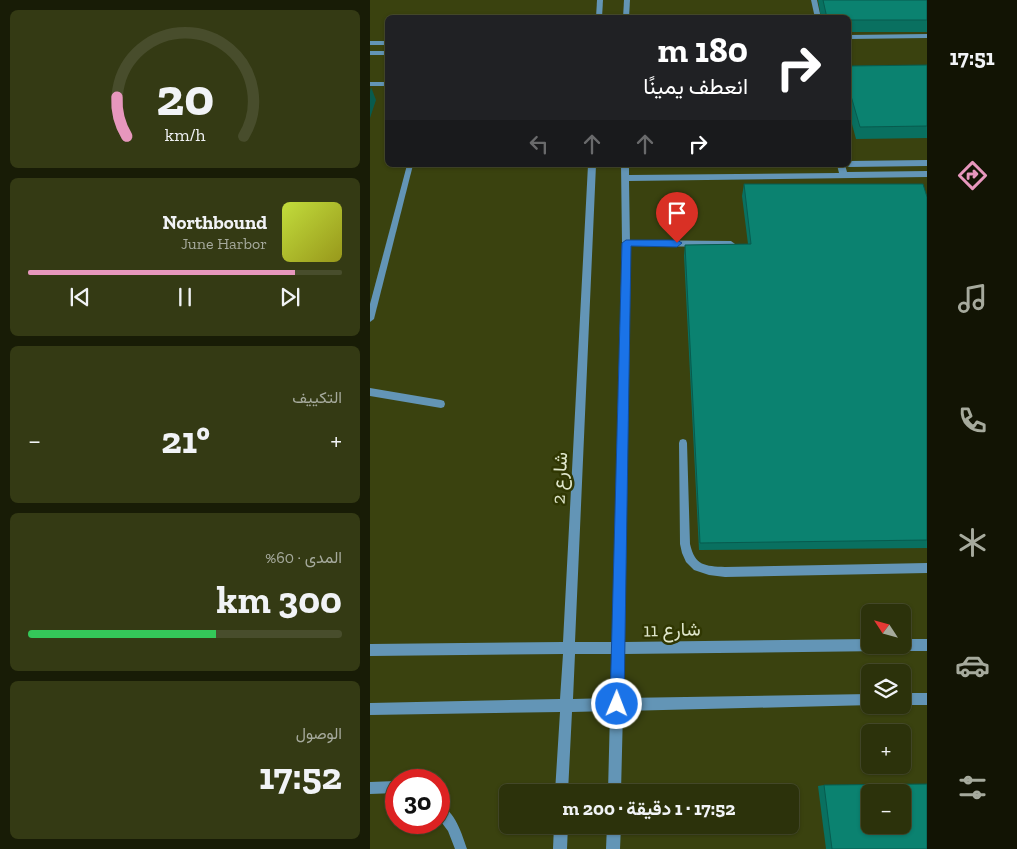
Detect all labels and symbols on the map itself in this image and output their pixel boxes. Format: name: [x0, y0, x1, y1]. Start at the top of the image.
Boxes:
pin: [656, 192, 698, 243]
street label: شارع 2: [547, 451, 573, 505]
north arrow: [861, 604, 911, 654]
street label: شارع 11: [643, 618, 701, 642]
position arrow: [590, 677, 642, 729]
speed limit sign: 30: [385, 769, 450, 834]

